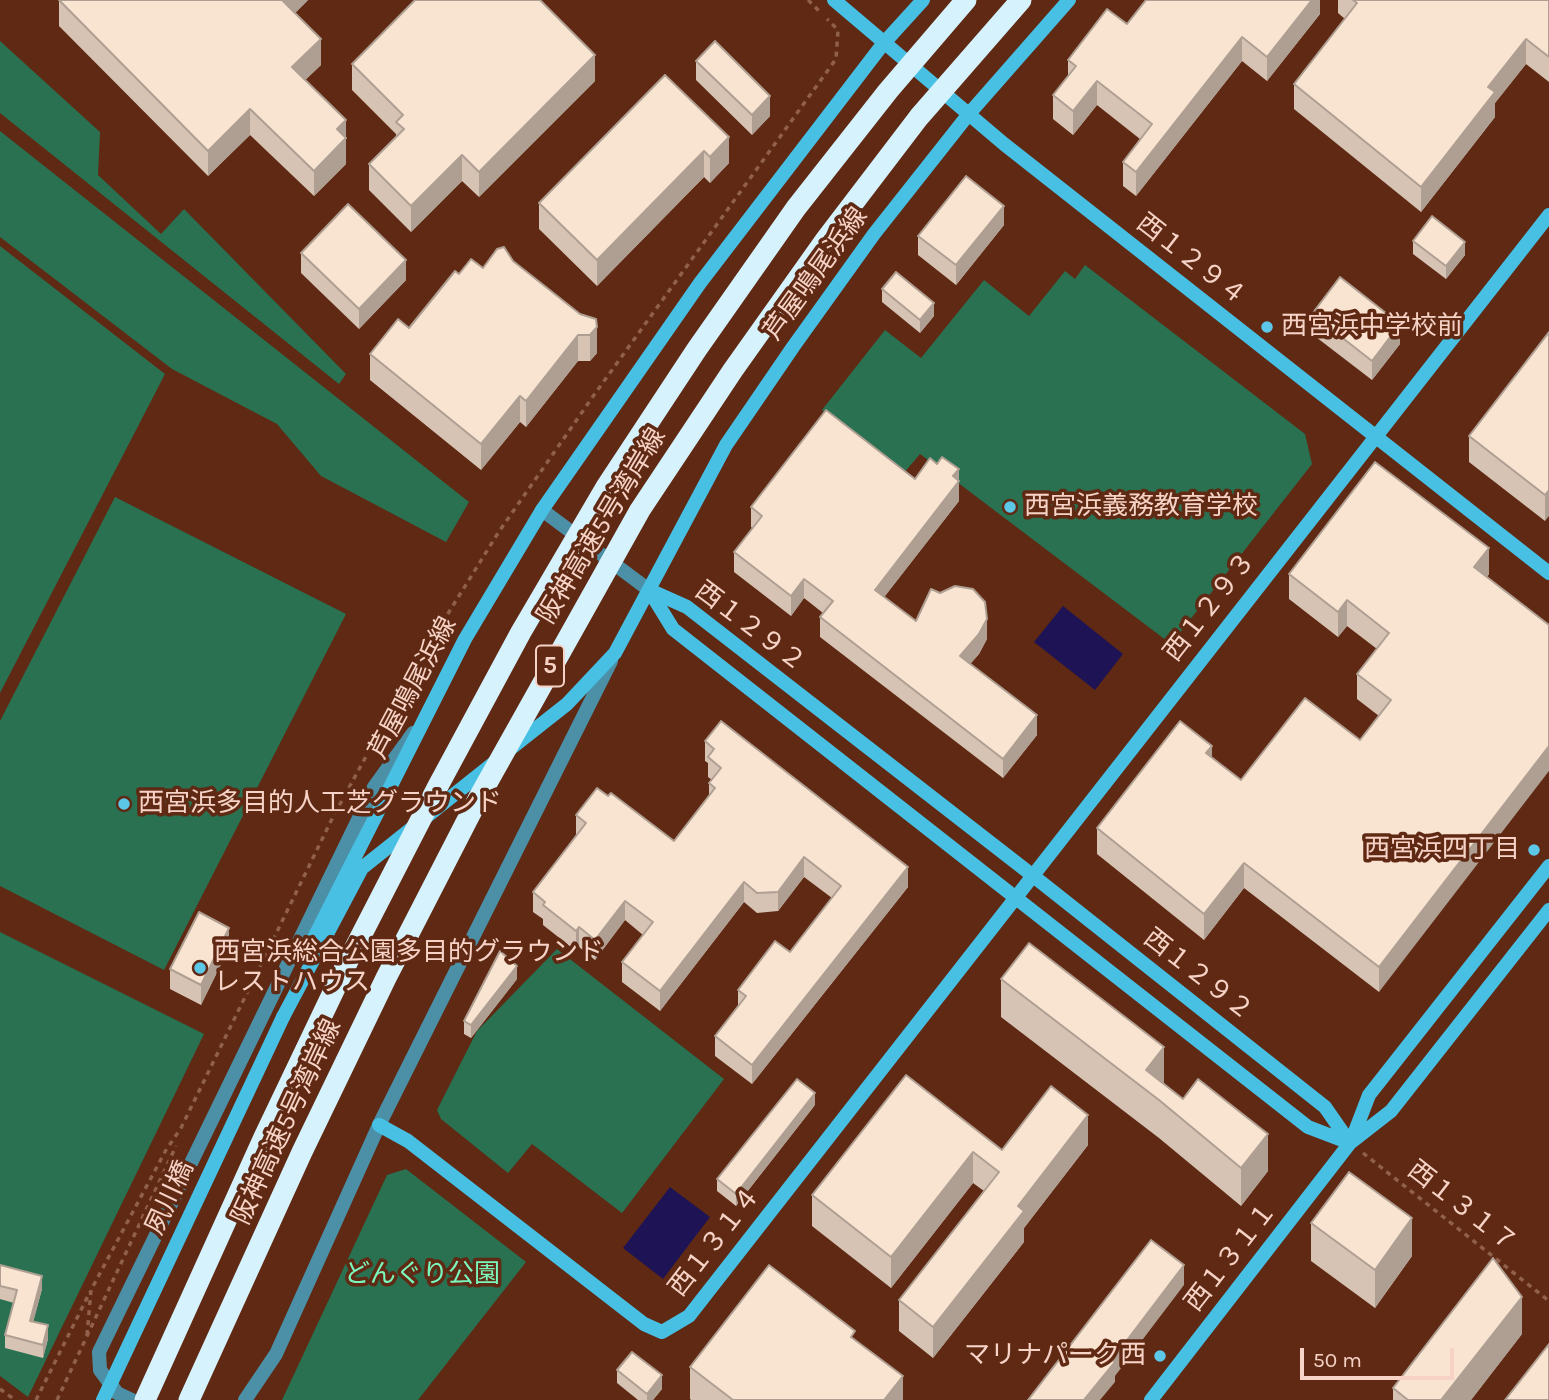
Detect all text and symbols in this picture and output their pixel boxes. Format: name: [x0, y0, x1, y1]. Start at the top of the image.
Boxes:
street label: 芦屋鳴尾浜線: [758, 202, 874, 346]
street label: 西１２９４: [1130, 208, 1252, 312]
place label: 西宮浜中学校前: [1281, 311, 1463, 343]
marker: 西宮浜中学校前: [1259, 319, 1275, 335]
street label: 阪神高速5号湾岸線: [531, 423, 673, 629]
place label: 西宮浜義務教育学校: [1024, 491, 1258, 523]
marker: 西宮浜義務教育学校: [1002, 499, 1018, 515]
street label: 西１２９３: [1158, 546, 1262, 668]
street label: 西１２９２: [689, 575, 811, 679]
street label: 芦屋鳴尾浜線: [363, 612, 463, 764]
road number: 5: [536, 646, 564, 686]
place label: 西宮浜多目的人工芝グラウンド: [138, 788, 502, 820]
marker: 西宮浜多目的人工芝グラウンド: [116, 796, 132, 812]
place label: 西宮浜四丁目: [1364, 834, 1520, 866]
marker: 西宮浜四丁目: [1526, 842, 1542, 858]
street label: 西１２９２: [1137, 923, 1259, 1027]
place label: 西宮浜総合公園多目的グラウンド レストハウス: [214, 937, 604, 998]
marker: 西宮浜総合公園多目的グラウンド レストハウス: [192, 960, 208, 976]
street label: 阪神高速5号湾岸線: [226, 1015, 348, 1229]
street label: 西１３１７: [1401, 1155, 1523, 1259]
street label: 夙川橋: [139, 1156, 201, 1240]
street label: 西１３１４: [663, 1181, 767, 1303]
street label: 西１３１１: [1179, 1196, 1283, 1318]
park label: どんぐり公園: [344, 1259, 500, 1291]
scale bar: [1304, 1334, 1458, 1378]
place label: マリナパーク西: [964, 1340, 1146, 1372]
marker: マリナパーク西: [1152, 1348, 1168, 1364]
text: 50 m: [1313, 1348, 1362, 1372]

